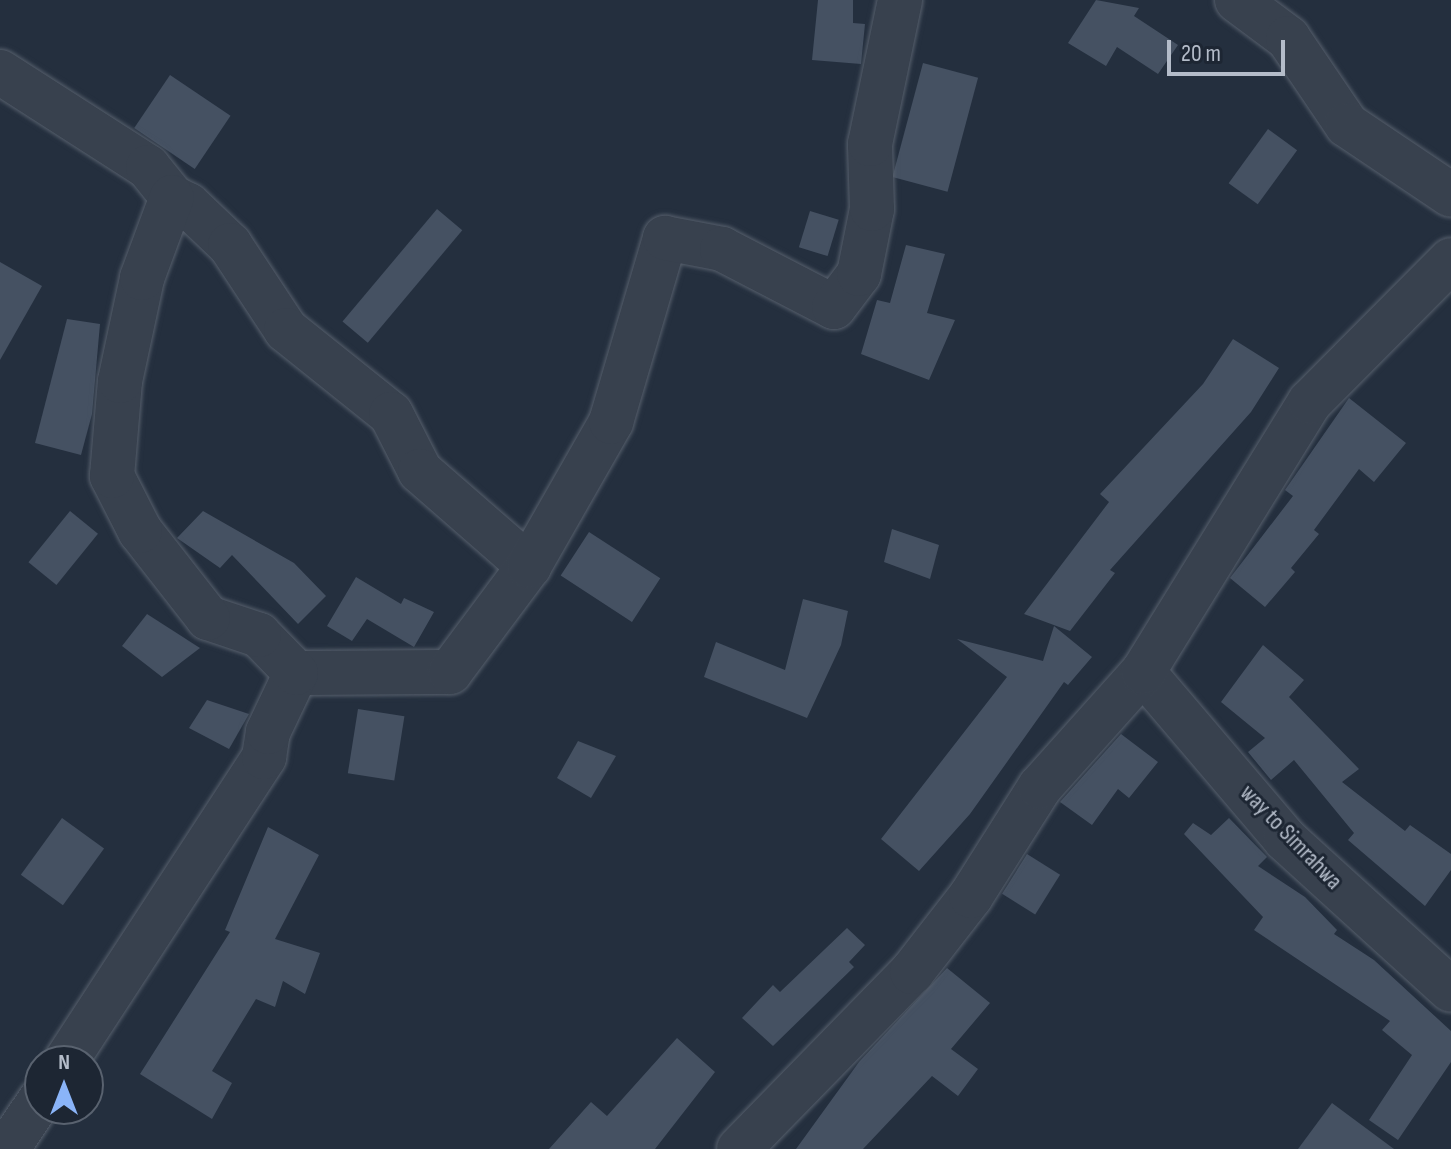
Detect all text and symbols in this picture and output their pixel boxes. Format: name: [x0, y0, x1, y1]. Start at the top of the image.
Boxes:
scale bar: [1171, 24, 1289, 74]
text: 20 m: [1181, 39, 1221, 68]
street label: way to Simrahwa: [1234, 779, 1348, 895]
north arrow: [24, 1045, 104, 1125]
text: N: [58, 1049, 70, 1076]

